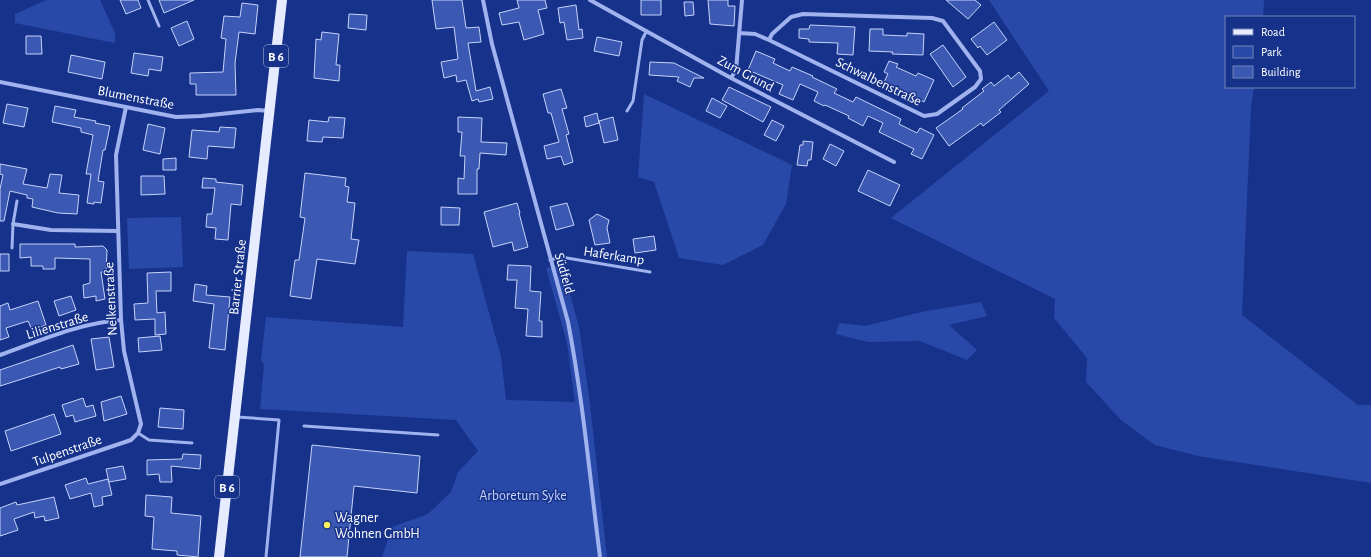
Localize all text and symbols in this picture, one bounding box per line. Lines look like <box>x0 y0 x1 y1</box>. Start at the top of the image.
legend <box>1225 16 1355 88</box>
text: Road <box>1261 26 1285 38</box>
road number: B 6 <box>264 45 288 67</box>
text: Park <box>1261 46 1282 58</box>
street label: Zum Grund <box>715 53 776 95</box>
street label: Schwalbenstraße <box>833 55 924 109</box>
text: Building <box>1261 66 1301 78</box>
street label: Blumenstraße <box>96 84 175 112</box>
street label: Barrier Straße <box>227 239 249 315</box>
street label: Haferkamp <box>582 244 645 268</box>
street label: Südfeld <box>552 251 577 295</box>
street label: Nelkenstraße <box>102 262 120 336</box>
street label: Lilienstraße <box>24 310 90 342</box>
street label: Tulpenstraße <box>31 433 104 469</box>
road number: B 6 <box>215 476 239 498</box>
park label: Arboretum Syke <box>479 489 567 503</box>
place label: Wagner Wohnen GmbH <box>335 511 420 541</box>
marker: Wagner Wohnen GmbH <box>322 520 332 530</box>

